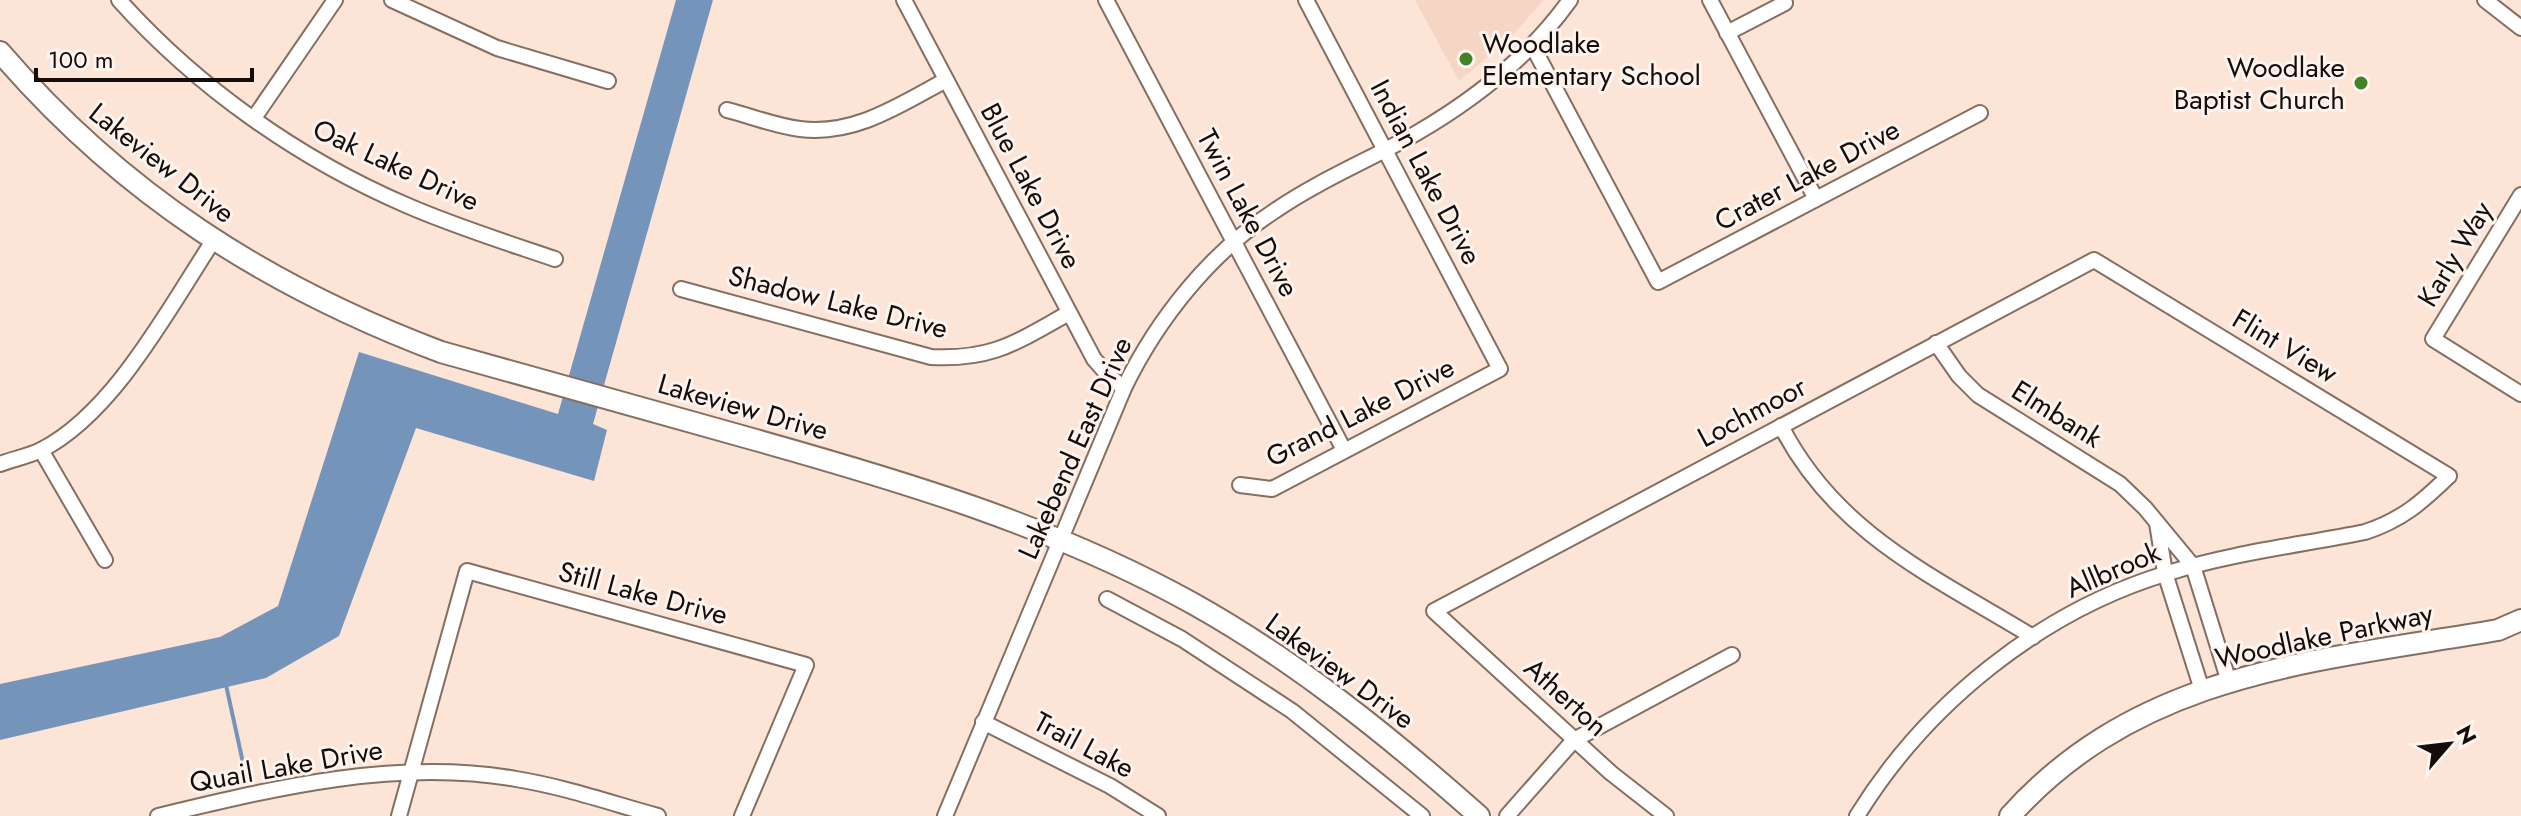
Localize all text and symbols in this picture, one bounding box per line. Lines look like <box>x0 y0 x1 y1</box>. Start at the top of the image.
place label: Woodlake Elementary School <box>1482 23 1701 96</box>
scale bar <box>36 32 252 82</box>
text: 100 m <box>48 42 114 77</box>
place label: Woodlake Baptist Church <box>2174 47 2345 120</box>
marker: Woodlake Elementary School <box>1457 50 1475 68</box>
street label: Indian Lake Drive <box>1360 72 1492 272</box>
marker: Woodlake Baptist Church <box>2352 74 2370 92</box>
street label: Lakeview Drive <box>80 93 244 233</box>
street label: Blue Lake Drive <box>970 96 1092 276</box>
street label: Oak Lake Drive <box>306 109 486 221</box>
street label: Crater Lake Drive <box>1707 109 1907 241</box>
street label: Twin Lake Drive <box>1187 122 1309 304</box>
street label: Karly Way <box>2407 193 2503 315</box>
street label: Shadow Lake Drive <box>724 255 952 349</box>
street label: Flint View <box>2225 298 2345 394</box>
street label: Lakebend East Drive <box>1008 330 1142 566</box>
street label: Grand Lake Drive <box>1259 347 1461 477</box>
street label: Lakeview Drive <box>653 363 833 451</box>
street label: Lochmoor <box>1690 366 1814 458</box>
street label: Elmbank <box>2004 370 2111 458</box>
street label: Allbrook <box>2059 531 2167 608</box>
street label: Still Lake Drive <box>554 551 732 635</box>
street label: Woodlake Parkway <box>2211 593 2437 679</box>
street label: Lakeview Drive <box>1257 603 1423 739</box>
street label: Atherton <box>1515 648 1617 746</box>
street label: Trail Lake <box>1027 701 1141 789</box>
north arrow <box>2409 704 2489 784</box>
text: N <box>2448 719 2485 750</box>
street label: Quail Lake Drive <box>186 729 386 803</box>

